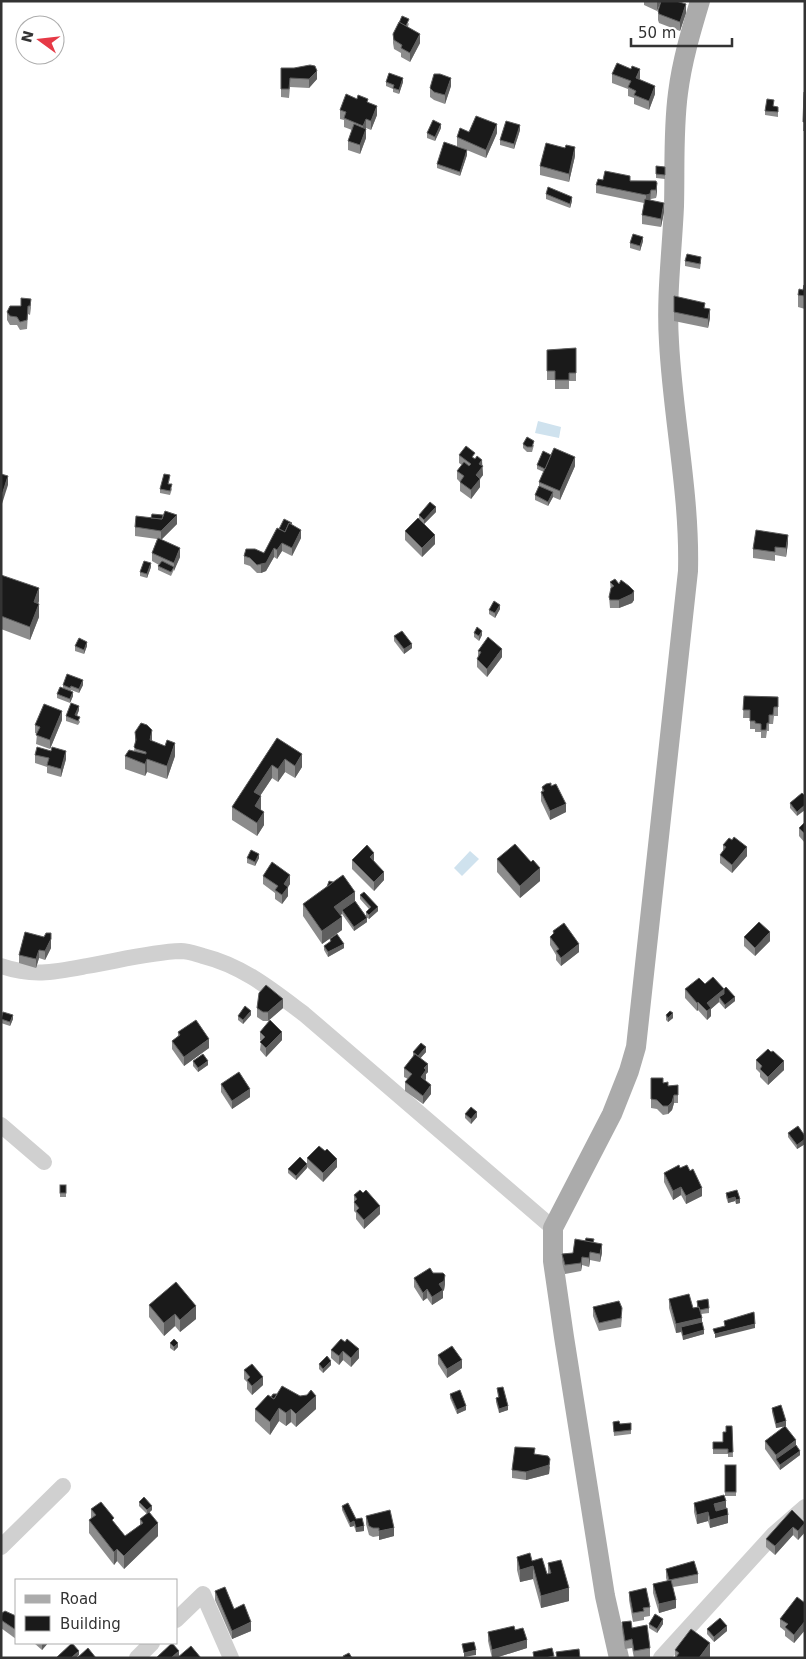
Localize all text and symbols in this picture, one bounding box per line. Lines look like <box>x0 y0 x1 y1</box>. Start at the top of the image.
north arrow <box>15 15 65 65</box>
scale bar <box>631 15 732 47</box>
text: 50 m <box>638 24 676 42</box>
text: N <box>18 29 37 44</box>
legend <box>15 1579 178 1644</box>
text: Road <box>60 1590 98 1608</box>
text: Building <box>60 1615 121 1633</box>

